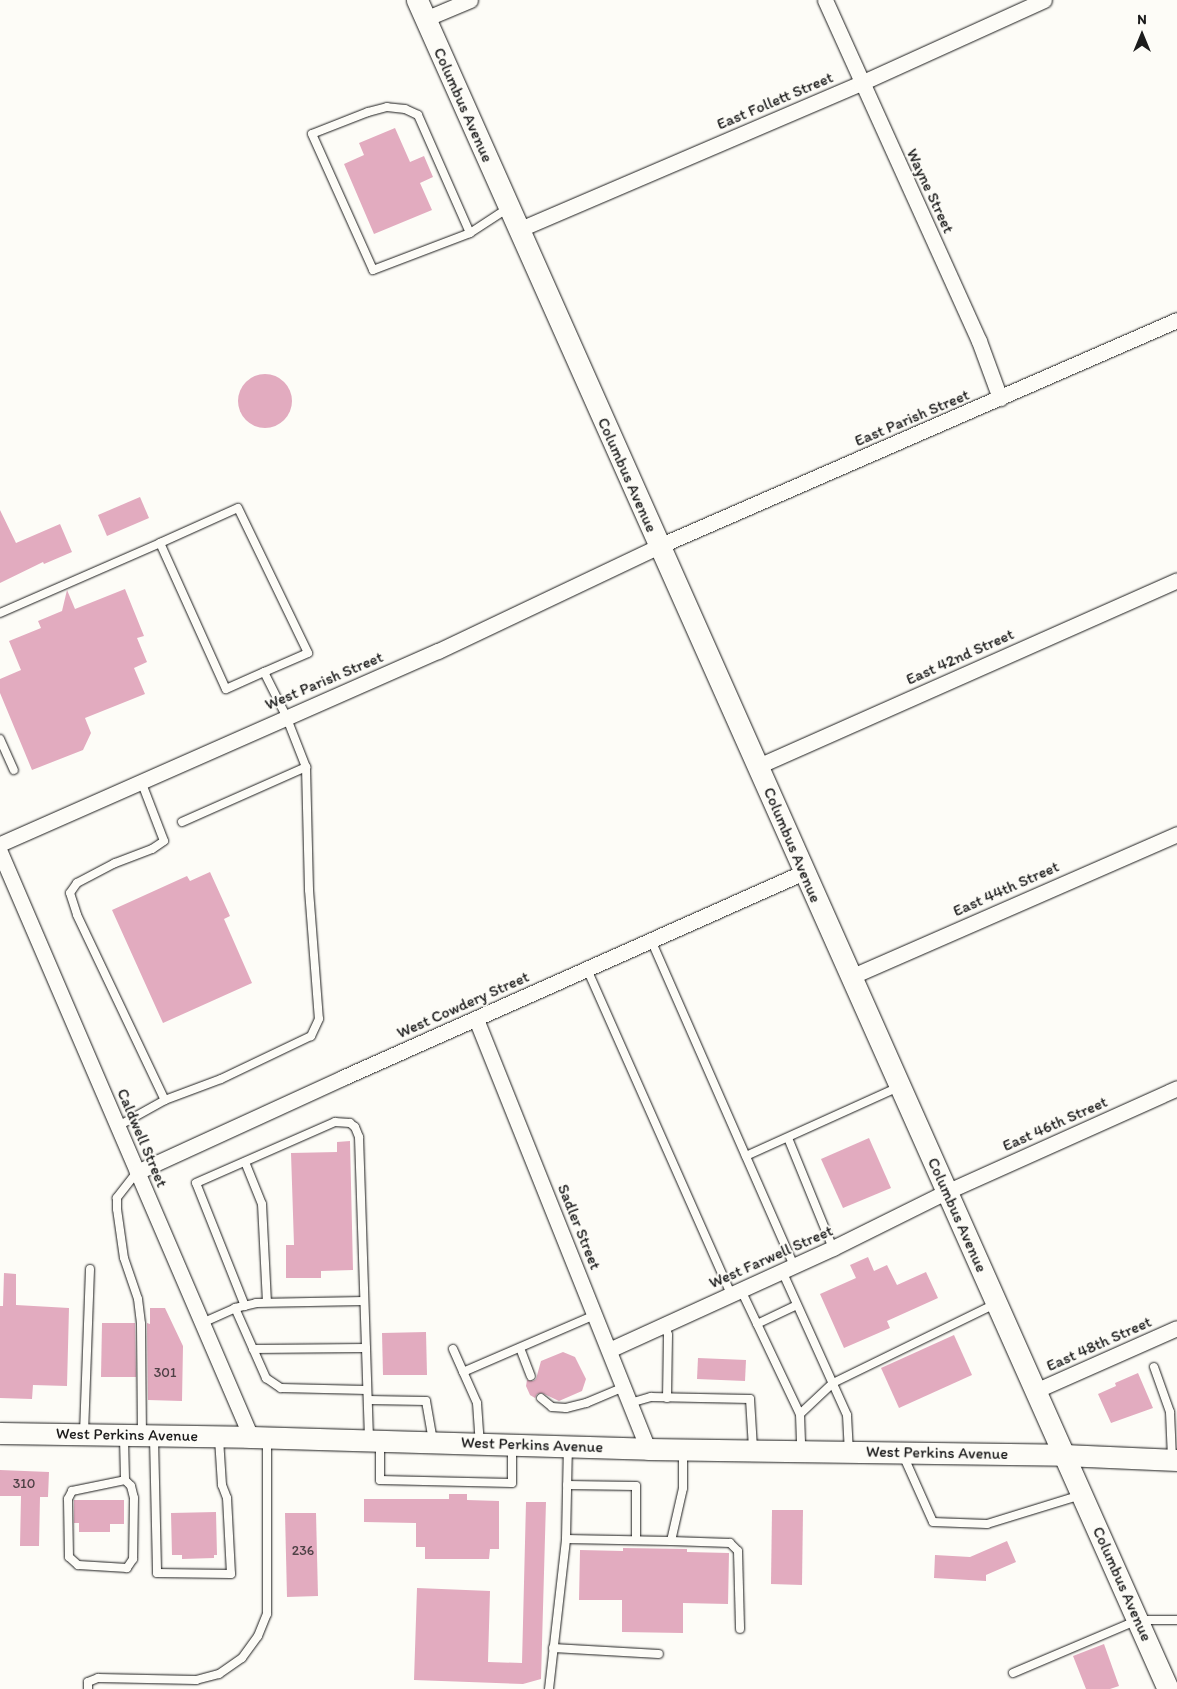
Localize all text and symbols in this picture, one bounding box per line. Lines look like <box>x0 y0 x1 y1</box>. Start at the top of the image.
north arrow <box>1117 10 1167 60</box>
text: N <box>1137 11 1147 28</box>
street label: Columbus Avenue <box>429 45 497 165</box>
street label: East Follett Street <box>714 68 836 134</box>
street label: Wayne Street <box>902 146 958 236</box>
street label: East Parish Street <box>852 385 972 451</box>
street label: Columbus Avenue <box>593 415 661 535</box>
street label: East 42nd Street <box>903 625 1017 689</box>
street label: West Parish Street <box>262 647 386 715</box>
street label: Columbus Avenue <box>759 785 825 905</box>
street label: East 44th Street <box>950 857 1062 921</box>
street label: West Cowdery Street <box>394 967 532 1043</box>
street label: Caldwell Street <box>113 1086 171 1190</box>
street label: East 46th Street <box>1000 1092 1110 1156</box>
street label: Columbus Avenue <box>923 1155 991 1275</box>
street label: Sadler Street <box>553 1181 605 1273</box>
street label: West Farwell Street <box>706 1221 836 1293</box>
street label: East 48th Street <box>1044 1312 1154 1376</box>
house number: 301 <box>154 1365 176 1381</box>
street label: West Perkins Avenue <box>56 1424 198 1446</box>
street label: West Perkins Avenue <box>461 1433 603 1457</box>
street label: West Perkins Avenue <box>866 1442 1008 1464</box>
house number: 310 <box>13 1476 35 1492</box>
street label: Columbus Avenue <box>1088 1524 1156 1644</box>
house number: 236 <box>292 1543 314 1559</box>

